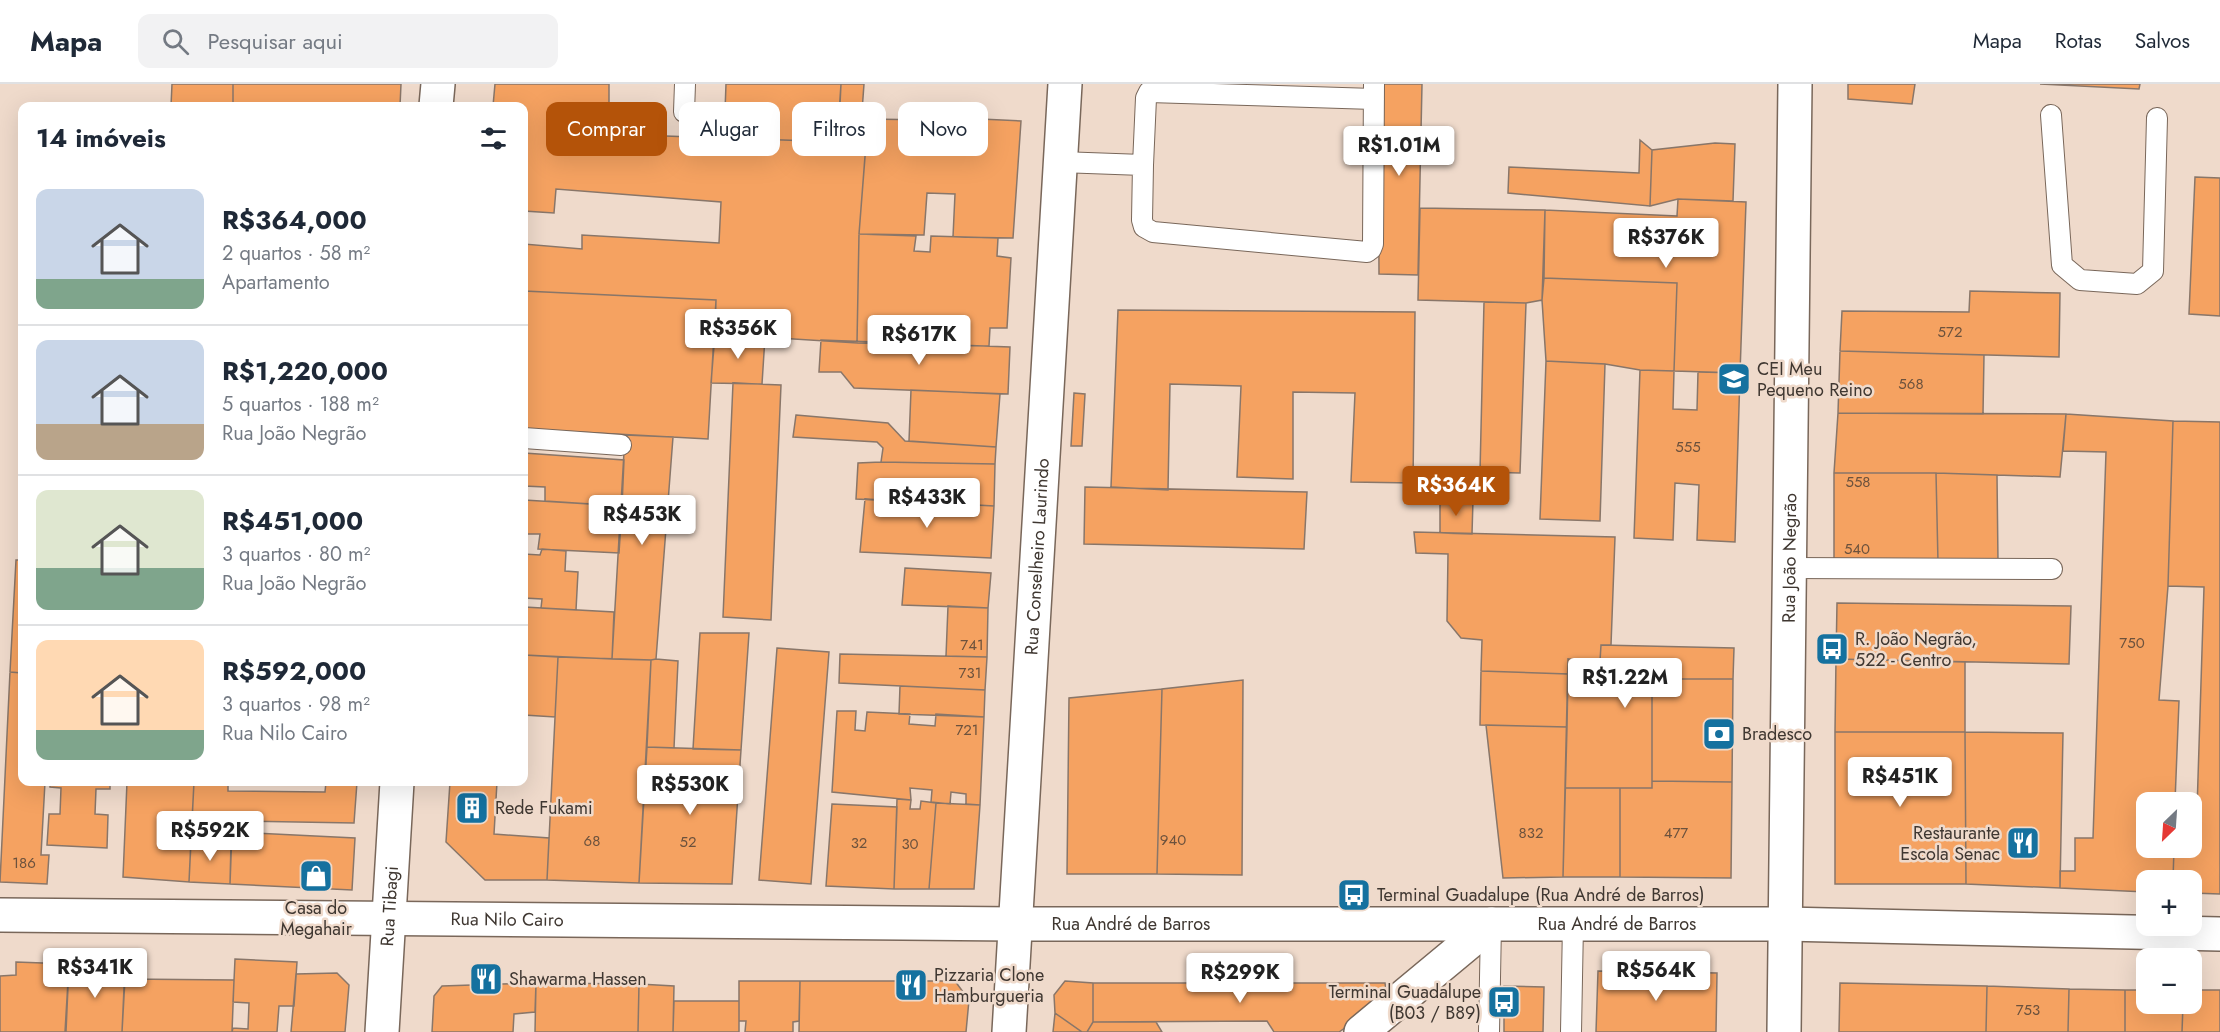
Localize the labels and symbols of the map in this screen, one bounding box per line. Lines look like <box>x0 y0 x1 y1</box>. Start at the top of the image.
pin: R$1.01M <box>1344 126 1454 177</box>
pin: R$376K <box>1617 218 1715 269</box>
pin: R$356K <box>689 309 787 360</box>
pin: R$617K <box>870 315 968 366</box>
house number: 572 <box>1938 321 1962 343</box>
place label: CEI Meu Pequeno Reino <box>1757 356 1873 403</box>
school or university icon: CEI Meu Pequeno Reino <box>1716 361 1752 397</box>
house number: 568 <box>1898 373 1924 395</box>
house number: 555 <box>1675 436 1701 458</box>
street label: Rua Conselheiro Laurindo <box>1018 457 1056 656</box>
pin: R$364K <box>1407 466 1505 517</box>
house number: 558 <box>1845 471 1871 493</box>
pin: R$433K <box>878 478 976 529</box>
street label: Rua João Negrão <box>1776 493 1803 623</box>
pin: R$453K <box>593 495 691 546</box>
house number: 540 <box>1844 538 1870 560</box>
place label: R. João Negrão, 522 - Centro <box>1855 626 1977 673</box>
bus stop icon: R. João Negrão, 522 - Centro <box>1814 631 1850 667</box>
house number: 750 <box>2119 632 2145 654</box>
house number: 741 <box>960 634 984 656</box>
pin: R$1.22M <box>1570 658 1680 709</box>
house number: 731 <box>959 662 981 684</box>
bank icon: Bradesco <box>1701 716 1737 752</box>
house number: 721 <box>955 719 979 741</box>
place label: Bradesco <box>1742 721 1812 747</box>
pin: R$451K <box>1851 757 1949 808</box>
pin: R$530K <box>641 765 739 816</box>
building icon: Rede Fukami <box>454 790 490 826</box>
north arrow <box>2136 792 2202 858</box>
place label: Rede Fukami <box>495 795 593 821</box>
pin: R$592K <box>161 811 259 862</box>
place label: Restaurante Escola Senac <box>1900 820 2000 867</box>
house number: 832 <box>1519 822 1543 844</box>
house number: 477 <box>1664 822 1688 844</box>
restaurant icon: Restaurante Escola Senac <box>2005 825 2041 861</box>
house number: 940 <box>1160 829 1186 851</box>
house number: 68 <box>584 830 600 852</box>
house number: 52 <box>680 831 697 853</box>
house number: 32 <box>851 832 867 854</box>
house number: 30 <box>901 833 919 855</box>
house number: 186 <box>12 852 36 874</box>
shop icon: Casa do Megahair <box>298 858 334 894</box>
street label: Rua Tibagi <box>374 865 405 947</box>
bus stop icon: Terminal Guadalupe (Rua André de Barros) <box>1336 877 1372 913</box>
place label: Terminal Guadalupe (Rua André de Barros) <box>1377 882 1705 908</box>
place label: Casa do Megahair <box>280 895 353 942</box>
street label: Rua Nilo Cairo <box>450 906 564 933</box>
street label: Rua André de Barros <box>1052 911 1210 937</box>
street label: Rua André de Barros <box>1538 911 1696 937</box>
pin: R$341K <box>46 948 144 999</box>
pin: R$564K <box>1607 951 1705 1002</box>
pin: R$299K <box>1191 953 1289 1004</box>
restaurant icon: Shawarma Hassen <box>468 961 504 997</box>
place label: Pizzaria Clone Hamburgueria <box>934 962 1044 1009</box>
place label: Shawarma Hassen <box>509 966 647 992</box>
restaurant icon: Pizzaria Clone Hamburgueria <box>893 967 929 1003</box>
place label: Terminal Guadalupe (B03 / B89) <box>1329 979 1481 1026</box>
bus stop icon: Terminal Guadalupe (B03 / B89) <box>1486 984 1522 1020</box>
house number: 753 <box>2016 999 2040 1021</box>

